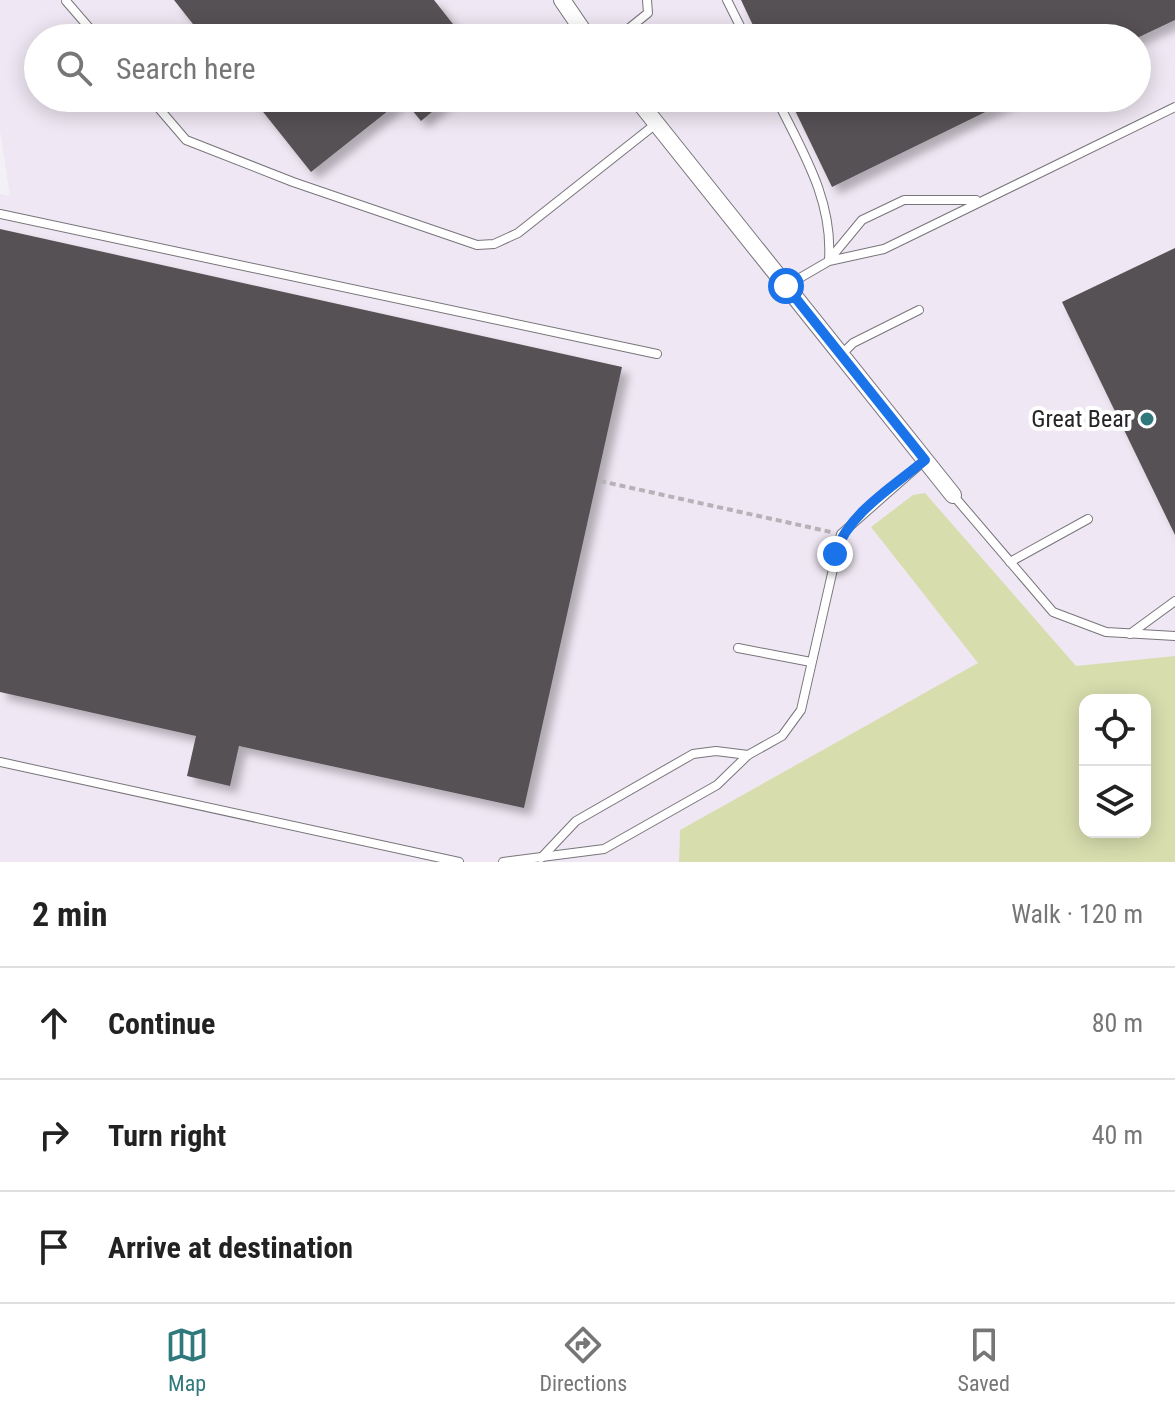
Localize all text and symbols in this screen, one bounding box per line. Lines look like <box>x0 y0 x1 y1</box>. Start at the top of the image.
search box <box>24 24 1151 112</box>
icon: search <box>52 46 96 90</box>
text: Search here <box>116 51 256 86</box>
route start <box>768 268 804 304</box>
place label: Great Bear <box>1031 405 1131 433</box>
marker: Great Bear <box>1138 410 1156 428</box>
route end <box>817 536 853 572</box>
map controls <box>1079 694 1151 838</box>
button: locate <box>1079 694 1151 766</box>
button: layers <box>1079 766 1151 838</box>
text: 2 min <box>32 894 108 934</box>
text: Walk · 120 m <box>1011 899 1143 929</box>
icon: ahead <box>32 1001 76 1045</box>
text: Continue <box>108 1006 215 1041</box>
text: 80 m <box>1092 1008 1143 1038</box>
icon: right <box>32 1113 76 1157</box>
text: Turn right <box>108 1118 226 1153</box>
text: 40 m <box>1092 1120 1143 1150</box>
icon: arrive <box>32 1225 76 1269</box>
text: Arrive at destination <box>108 1230 353 1265</box>
tab: Map <box>165 1323 209 1396</box>
tab: Directions <box>539 1323 627 1396</box>
tab: Saved <box>958 1323 1010 1396</box>

